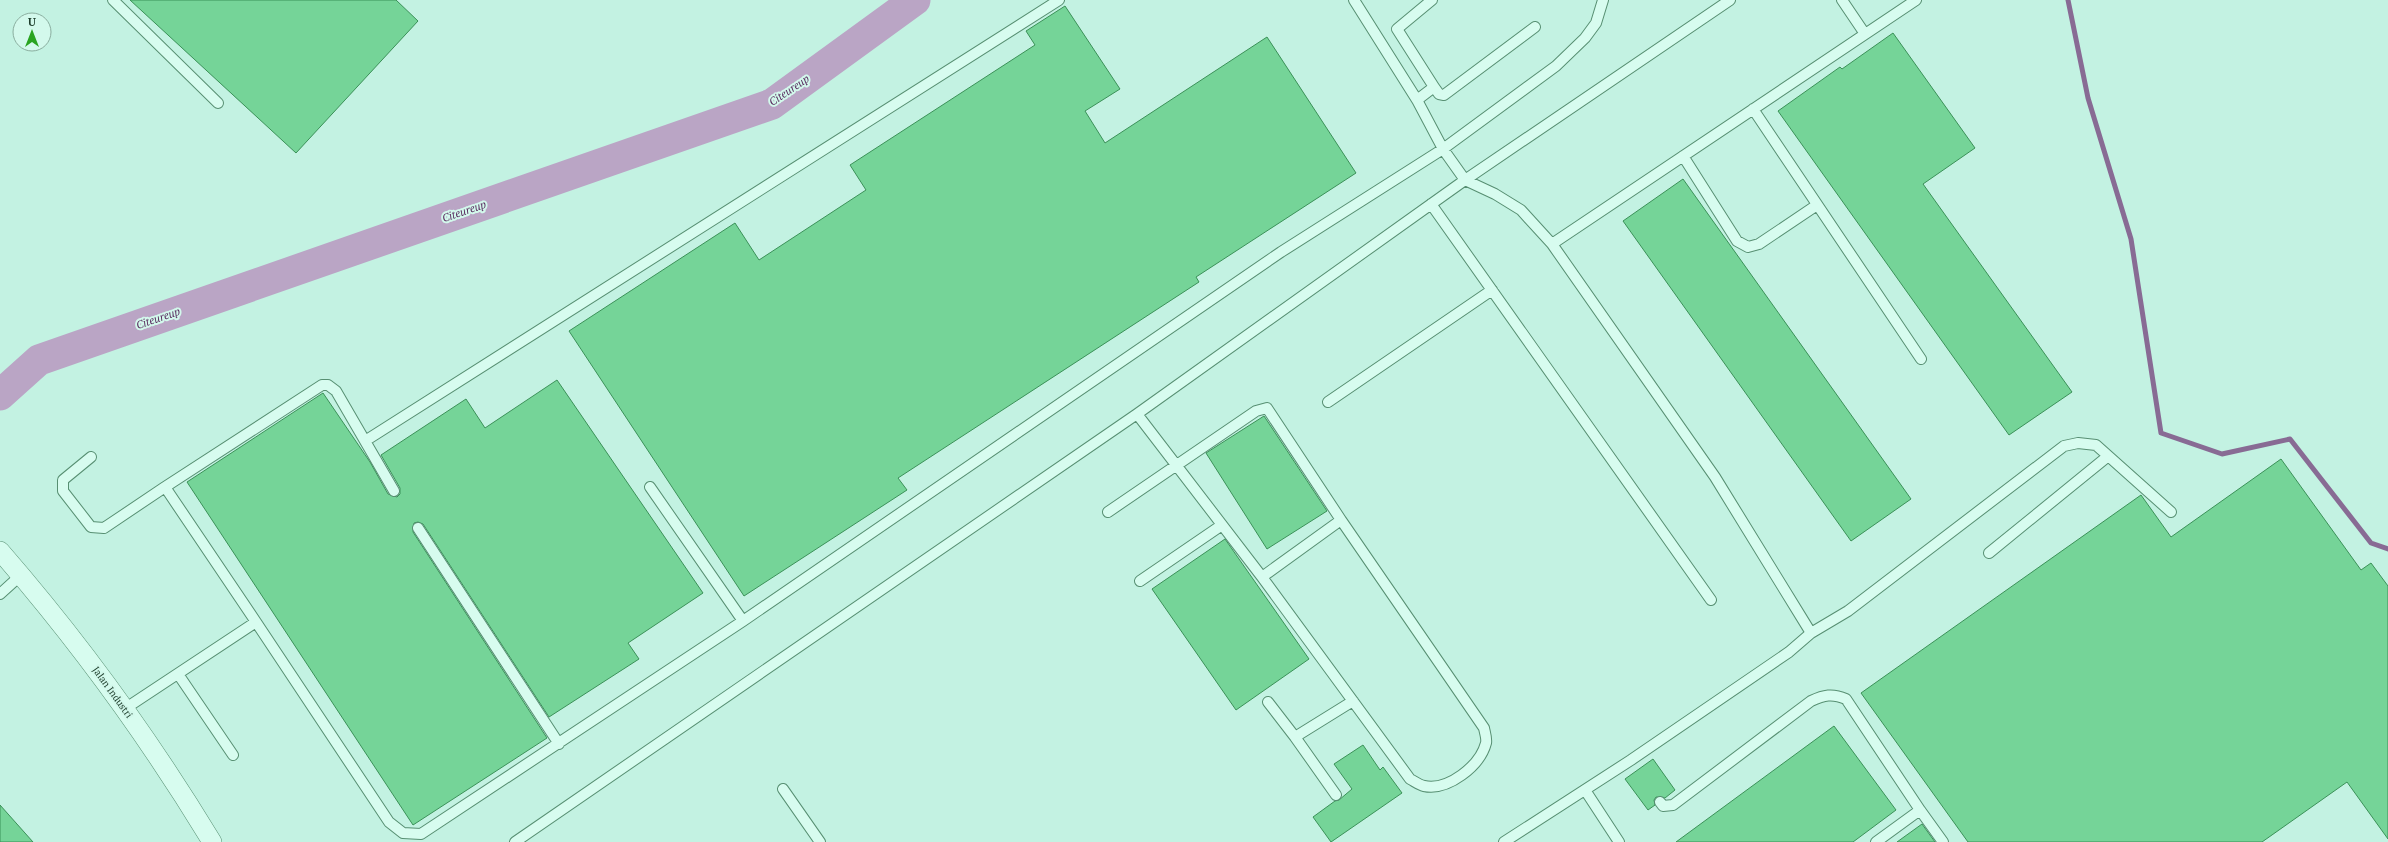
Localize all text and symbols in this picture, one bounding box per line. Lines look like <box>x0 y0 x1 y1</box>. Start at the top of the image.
north arrow <box>12 12 52 52</box>
text: U <box>28 15 36 29</box>
water label: Citeureup <box>766 71 812 109</box>
water label: Citeureup <box>440 197 488 225</box>
water label: Citeureup <box>134 304 182 332</box>
street label: Jalan Industri <box>90 664 136 721</box>

